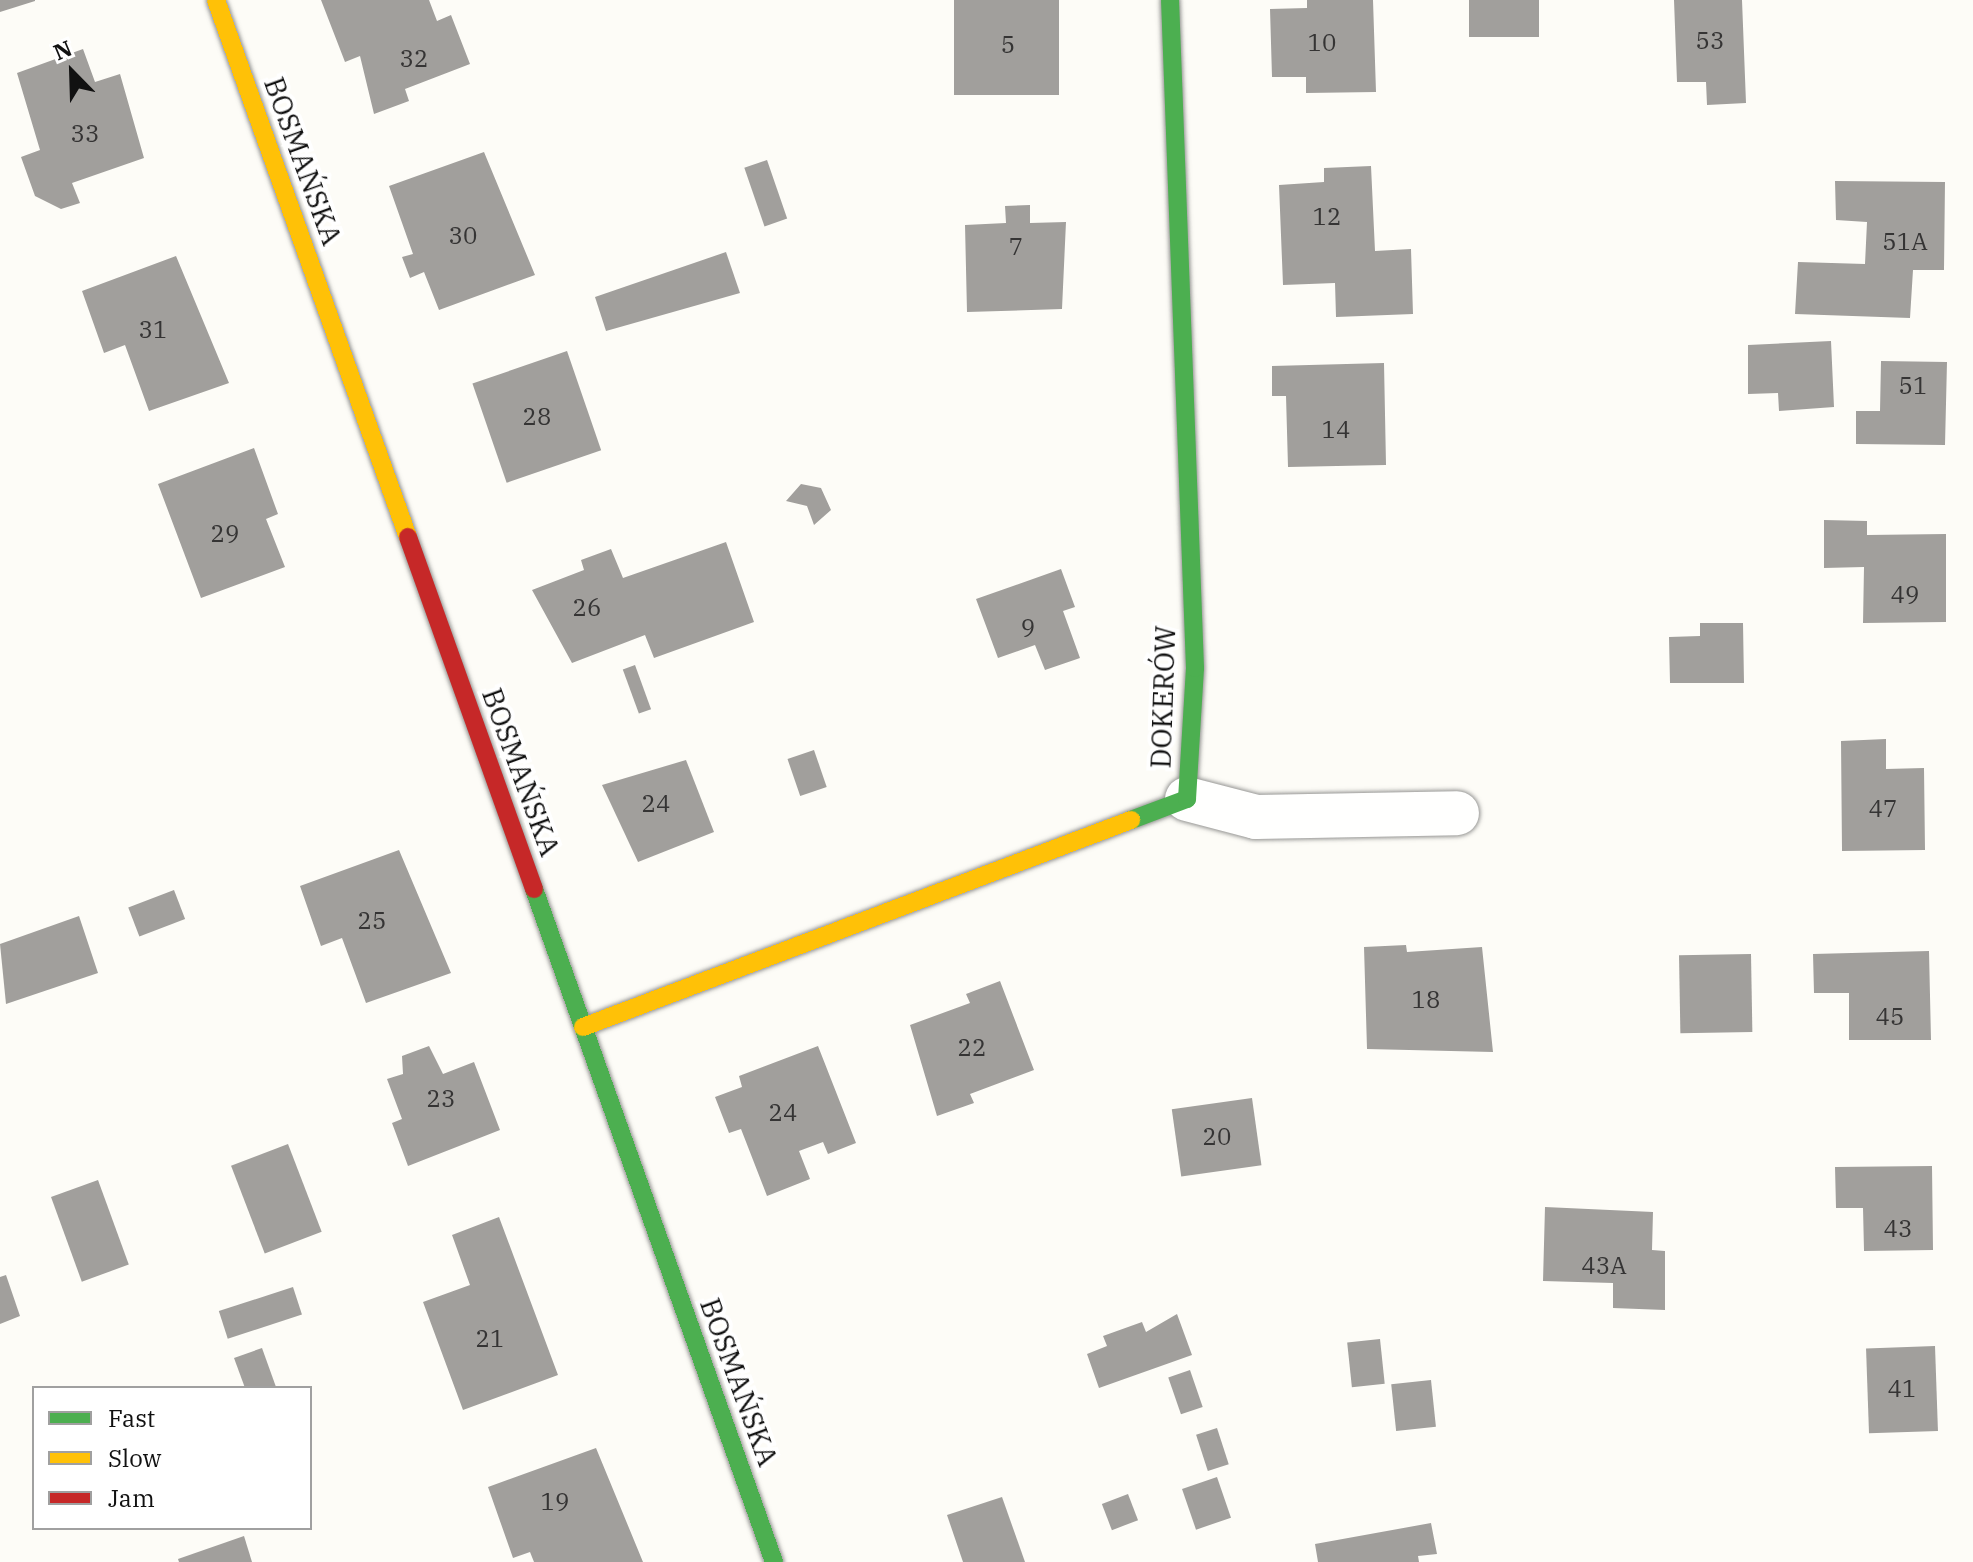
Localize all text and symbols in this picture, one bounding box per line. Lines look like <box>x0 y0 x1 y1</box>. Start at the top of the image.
house number: 53 <box>1696 27 1724 55</box>
house number: 10 <box>1308 29 1336 57</box>
house number: 5 <box>1001 31 1015 59</box>
north arrow <box>32 32 112 112</box>
text: N <box>49 33 76 66</box>
house number: 32 <box>400 45 428 73</box>
street label: BOSMAŃSKA <box>257 72 349 250</box>
house number: 33 <box>71 120 99 148</box>
house number: 12 <box>1313 203 1341 231</box>
house number: 30 <box>449 222 477 250</box>
house number: 51A <box>1882 228 1928 256</box>
house number: 7 <box>1009 233 1023 261</box>
house number: 31 <box>139 316 167 344</box>
house number: 51 <box>1899 372 1927 400</box>
house number: 28 <box>523 403 551 431</box>
house number: 14 <box>1322 416 1350 444</box>
house number: 29 <box>211 520 239 548</box>
house number: 49 <box>1891 581 1919 609</box>
house number: 26 <box>573 594 601 622</box>
house number: 9 <box>1021 614 1035 642</box>
street label: DOKERÓW <box>1144 625 1182 769</box>
street label: BOSMAŃSKA <box>475 683 567 861</box>
house number: 24 <box>642 790 670 818</box>
house number: 47 <box>1869 795 1897 823</box>
house number: 25 <box>358 907 386 935</box>
house number: 18 <box>1412 986 1440 1014</box>
house number: 45 <box>1876 1003 1904 1031</box>
house number: 22 <box>958 1034 986 1062</box>
house number: 23 <box>427 1085 455 1113</box>
house number: 24 <box>769 1099 797 1127</box>
house number: 20 <box>1203 1123 1231 1151</box>
house number: 43 <box>1884 1215 1912 1243</box>
house number: 43A <box>1581 1252 1627 1280</box>
street label: BOSMAŃSKA <box>693 1293 785 1471</box>
house number: 21 <box>476 1325 504 1353</box>
house number: 41 <box>1888 1375 1916 1403</box>
legend <box>32 1386 312 1530</box>
text: Fast <box>108 1402 155 1434</box>
text: Slow <box>108 1442 161 1474</box>
text: Jam <box>108 1482 155 1514</box>
house number: 19 <box>541 1488 569 1516</box>

